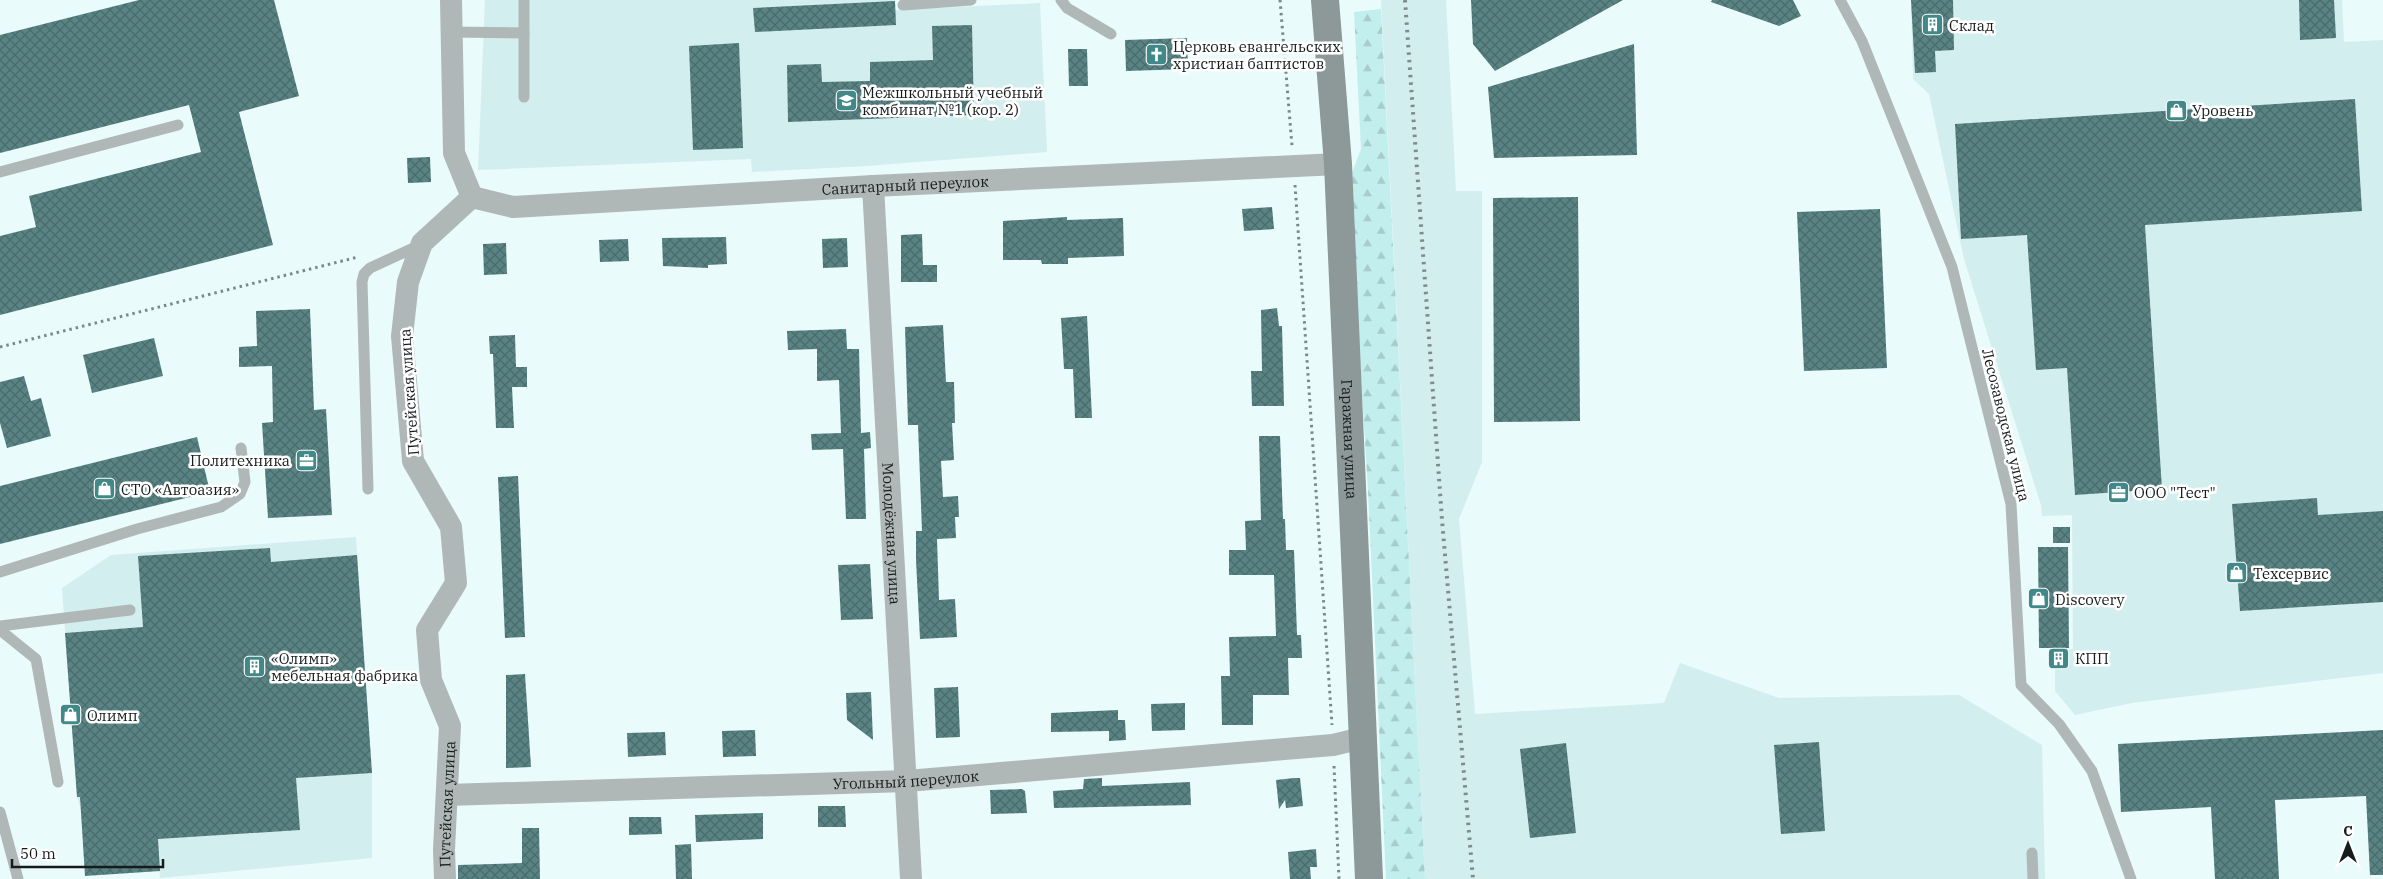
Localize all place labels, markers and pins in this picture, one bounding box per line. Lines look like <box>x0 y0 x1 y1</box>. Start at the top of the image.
building icon: Склад <box>1921 13 1945 37</box>
place label: Склад <box>1949 16 1994 35</box>
place label: Церковь евангельских христиан баптистов <box>1173 37 1341 73</box>
church icon: Церковь евангельских христиан баптистов <box>1145 43 1169 67</box>
place label: Межшкольный учебный комбинат №1 (кор. 2) <box>862 83 1043 119</box>
school or university icon: Межшкольный учебный комбинат №1 (кор. 2) <box>834 89 858 113</box>
shop icon: Уровень <box>2164 98 2188 122</box>
place label: Уровень <box>2192 101 2253 120</box>
office icon: Политехника <box>294 448 318 472</box>
place label: Политехника <box>190 451 290 470</box>
shop icon: СТО «Автоазия» <box>93 477 117 501</box>
place label: СТО «Автоазия» <box>121 480 239 499</box>
office icon: ООО "Тест" <box>2106 480 2130 504</box>
place label: ООО "Тест" <box>2134 483 2216 502</box>
shop icon: Техсервис <box>2225 561 2249 585</box>
place label: Техсервис <box>2253 564 2329 583</box>
shop icon: Discovery <box>2027 587 2051 611</box>
place label: Discovery <box>2055 590 2125 609</box>
building icon: КПП <box>2047 646 2071 670</box>
place label: «Олимп» мебельная фабрика <box>271 649 418 685</box>
place label: КПП <box>2075 649 2109 668</box>
building icon: «Олимп» мебельная фабрика <box>243 655 267 679</box>
shop icon: Олимп <box>59 703 83 727</box>
place label: Олимп <box>87 706 138 725</box>

